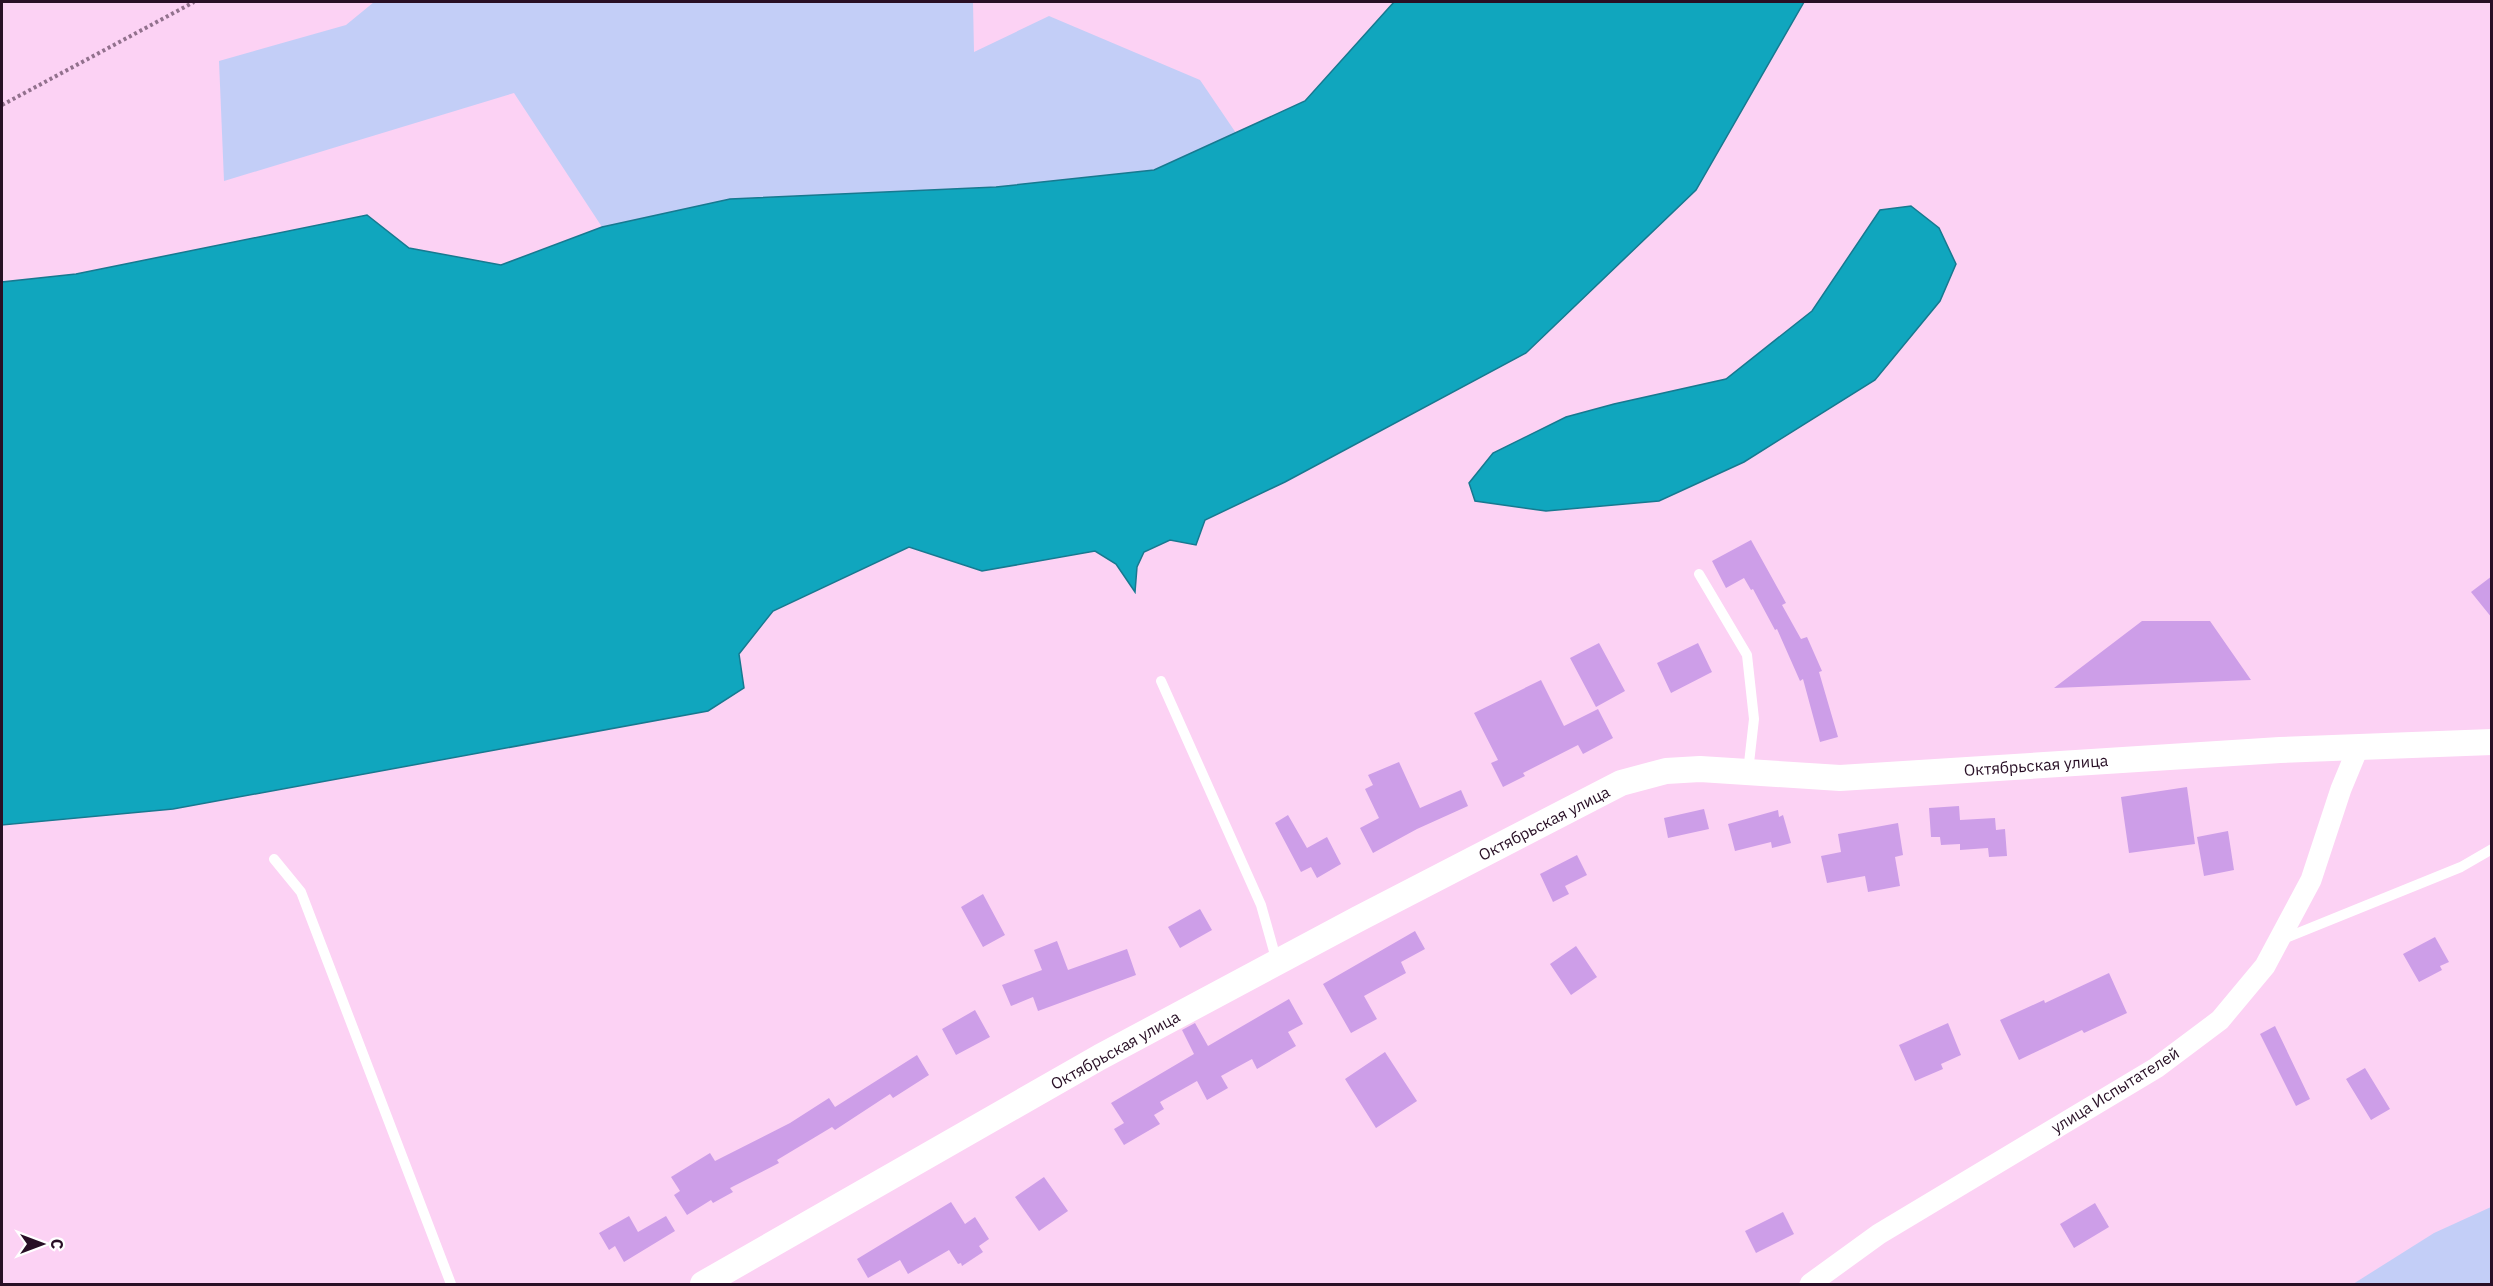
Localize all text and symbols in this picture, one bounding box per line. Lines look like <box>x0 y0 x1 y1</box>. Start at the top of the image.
street label: Октябрьская улица <box>1963 750 2109 780</box>
street label: Октябрьская улица <box>1475 781 1613 865</box>
street label: Октябрьская улица <box>1047 1006 1183 1094</box>
street label: улица Испытателей <box>2047 1043 2183 1137</box>
north arrow <box>12 1214 72 1274</box>
text: С <box>47 1239 67 1249</box>

